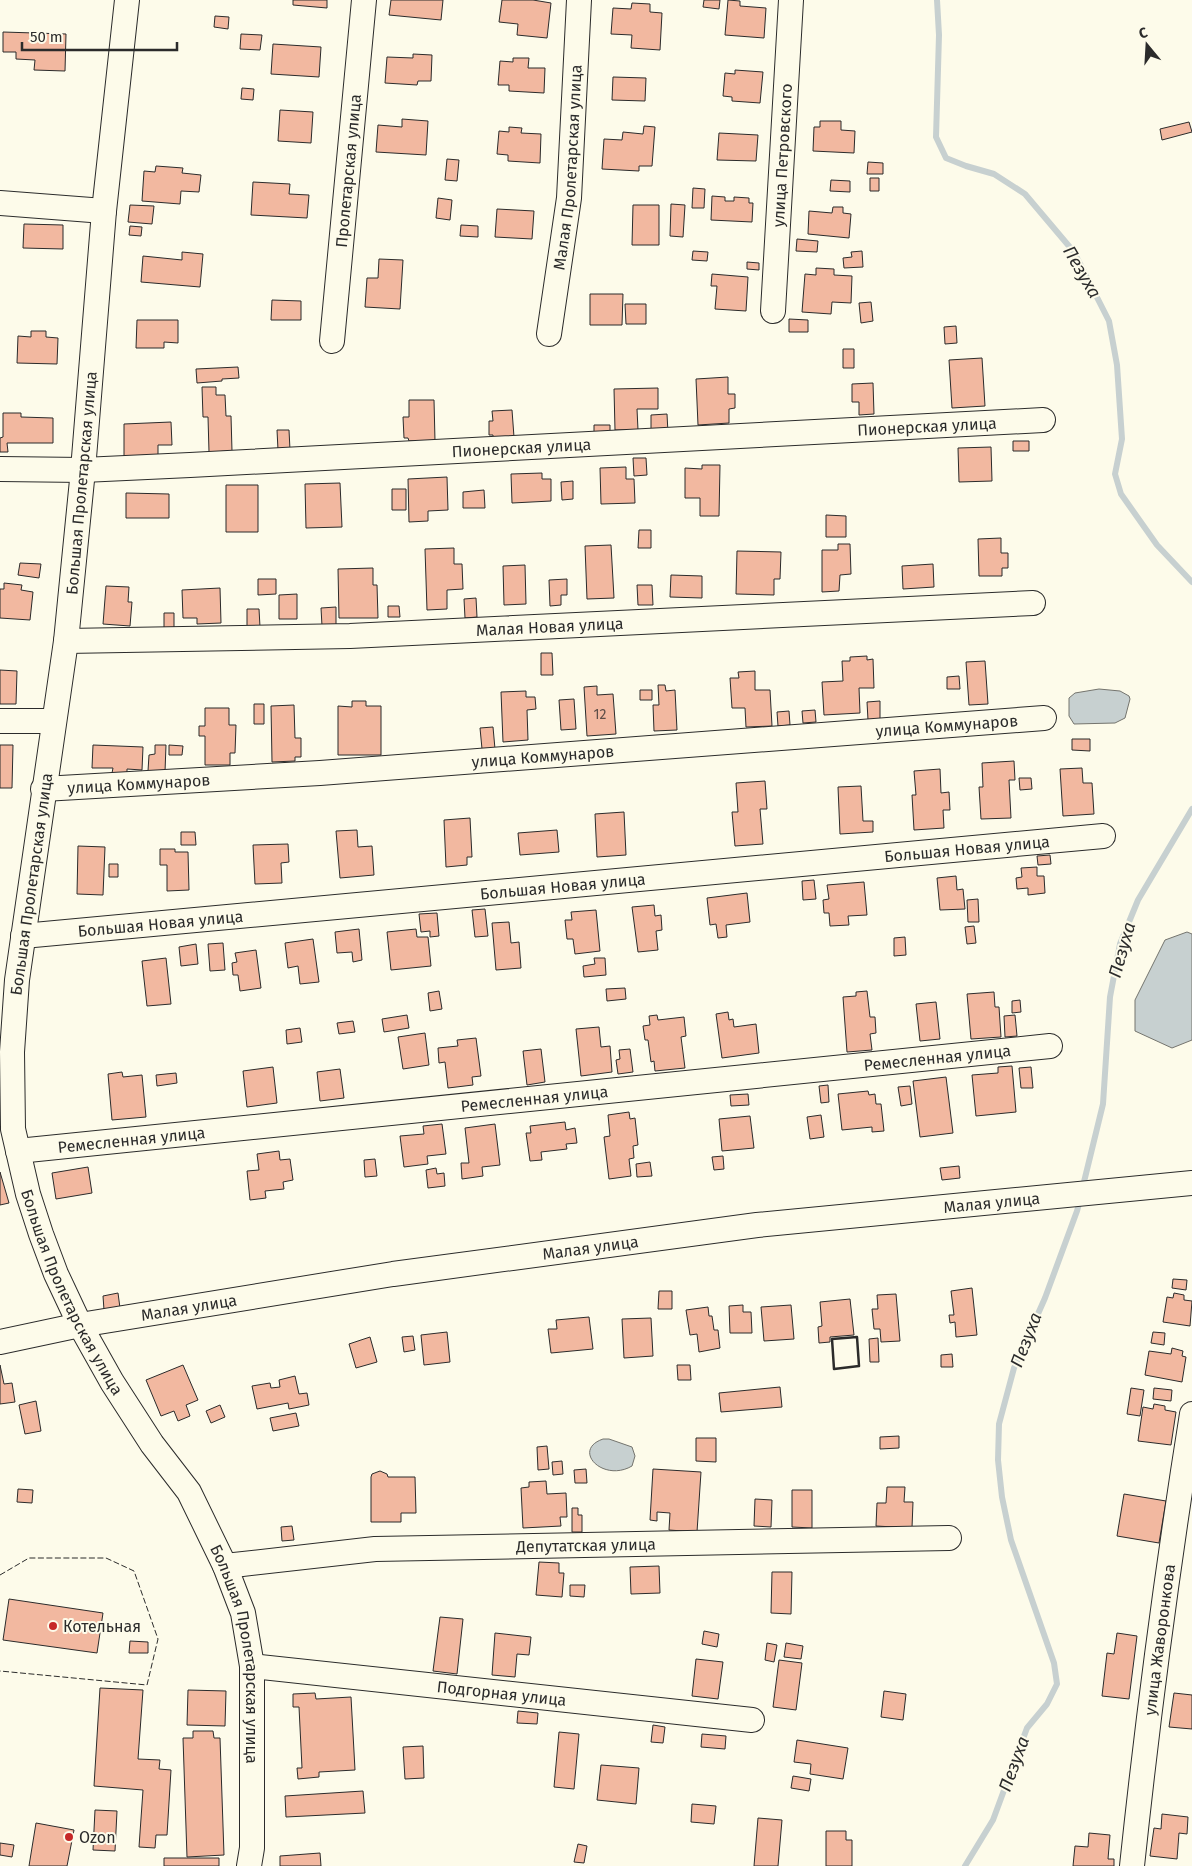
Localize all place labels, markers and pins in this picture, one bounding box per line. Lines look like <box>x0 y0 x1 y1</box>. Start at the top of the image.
place label: Котельная <box>63 1617 141 1636</box>
marker: Котельная <box>47 1620 59 1632</box>
place label: Ozon <box>79 1828 116 1847</box>
marker: Ozon <box>63 1831 75 1843</box>

